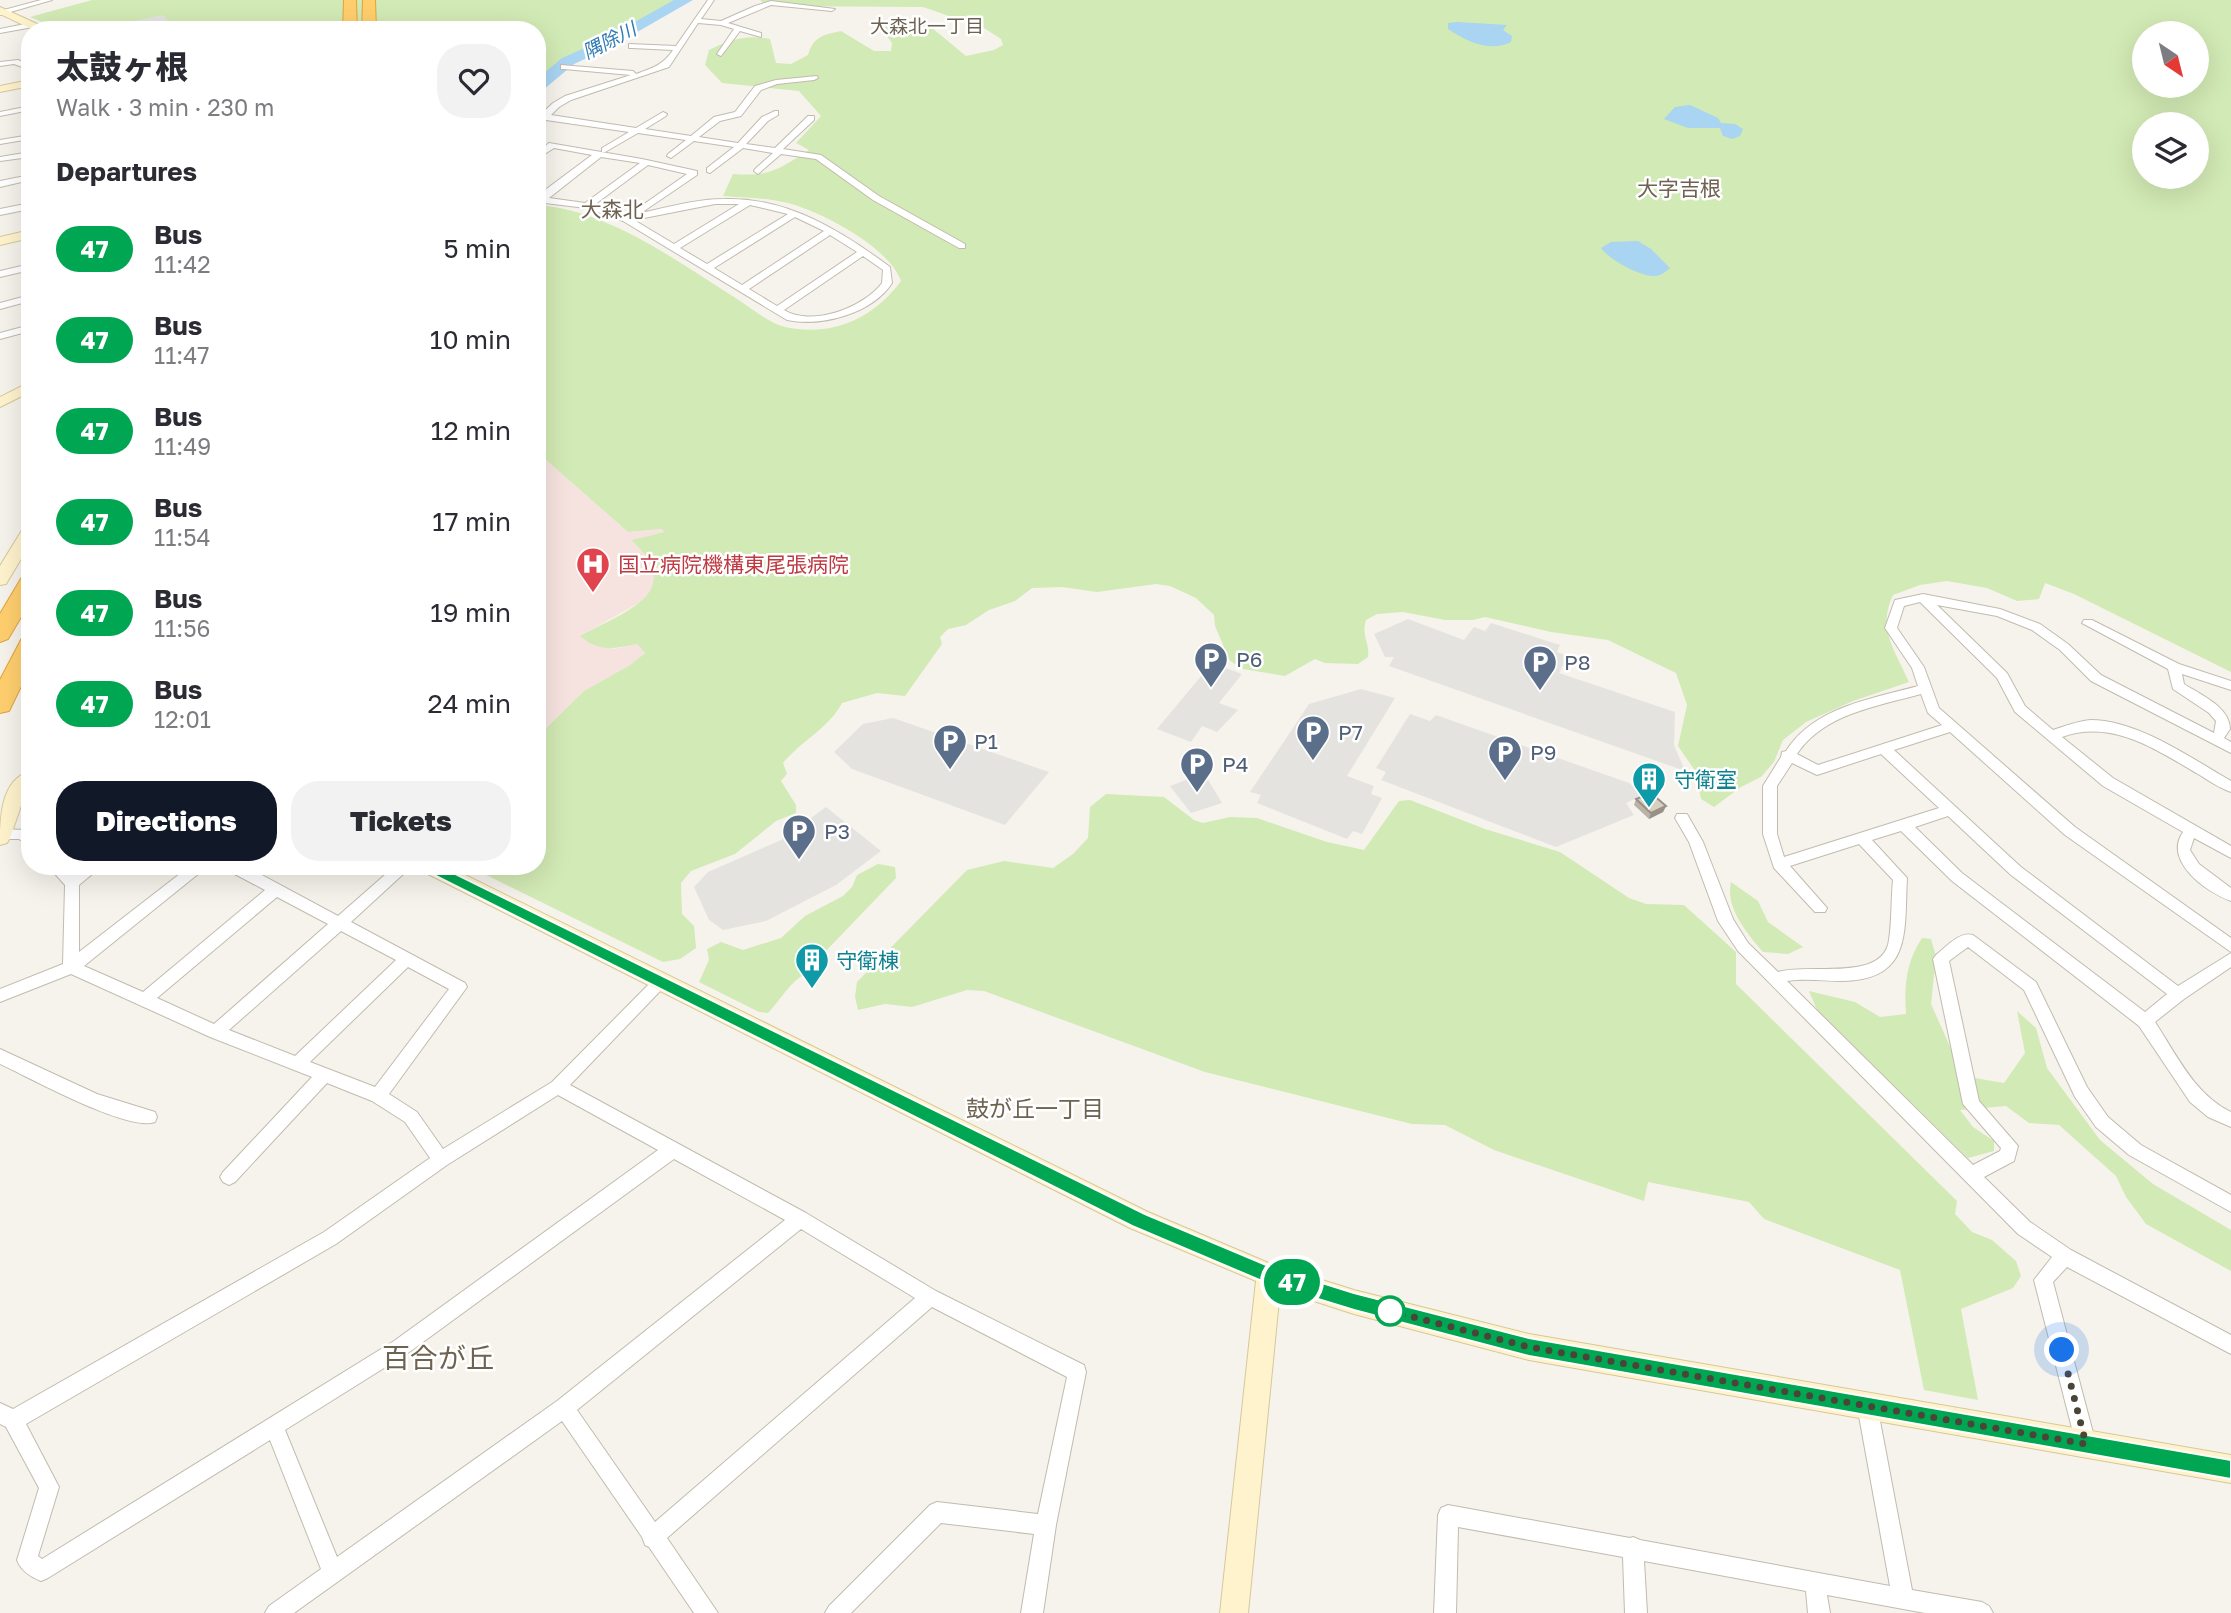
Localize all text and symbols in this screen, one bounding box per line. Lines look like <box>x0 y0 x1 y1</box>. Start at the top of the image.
district label: 大森北一丁目 <box>870 14 984 37</box>
water label: 隅除川 <box>578 16 641 63</box>
north arrow <box>2132 21 2208 98</box>
map controls <box>2132 21 2209 189</box>
button: heart <box>437 44 511 118</box>
text: 太鼓ヶ根 <box>56 47 188 86</box>
text: Walk · 3 min · 230 m <box>56 93 274 121</box>
button: layers <box>2132 112 2209 189</box>
text: Departures <box>56 156 197 187</box>
district label: 大字吉根 <box>1637 175 1721 201</box>
district label: 大森北 <box>581 196 644 222</box>
text: Bus <box>154 219 202 250</box>
text: 5 min <box>443 233 511 264</box>
text: 47 <box>80 234 109 263</box>
text: 11:42 <box>154 250 211 278</box>
text: Bus <box>154 310 202 341</box>
text: 10 min <box>430 324 511 355</box>
text: 47 <box>80 325 109 354</box>
text: 11:47 <box>154 341 209 369</box>
text: Bus <box>154 401 202 432</box>
text: 12 min <box>431 415 511 446</box>
text: 47 <box>80 416 109 445</box>
text: 11:49 <box>154 432 211 460</box>
text: Bus <box>154 492 202 523</box>
text: 17 min <box>432 506 511 537</box>
text: 47 <box>80 507 109 536</box>
text: 11:54 <box>154 523 211 551</box>
hospital icon: 国立病院機構東尾張病院 <box>574 545 612 594</box>
place label: 国立病院機構東尾張病院 <box>618 551 849 577</box>
text: Bus <box>154 583 202 614</box>
text: 19 min <box>430 597 511 628</box>
text: 47 <box>80 598 109 627</box>
text: 11:56 <box>154 614 210 642</box>
parking icon: P6 <box>1192 640 1230 689</box>
parking icon: P8 <box>1521 643 1559 692</box>
place label: P6 <box>1236 646 1262 672</box>
place label: P8 <box>1564 649 1591 675</box>
text: Bus <box>154 674 202 705</box>
text: 24 min <box>428 688 511 719</box>
text: 47 <box>80 689 109 718</box>
text: 12:01 <box>154 705 211 733</box>
parking icon: P7 <box>1294 713 1332 762</box>
place label: P7 <box>1338 719 1363 745</box>
parking icon: P1 <box>931 722 969 771</box>
place label: P1 <box>974 728 998 754</box>
parking icon: P9 <box>1486 733 1524 782</box>
place label: P9 <box>1530 739 1556 765</box>
parking icon: P4 <box>1178 745 1216 794</box>
place label: P4 <box>1222 751 1249 777</box>
building icon: 守衛室 <box>1630 760 1668 809</box>
place label: 守衛室 <box>1674 766 1737 792</box>
button: Directions <box>56 781 277 861</box>
button: Tickets <box>291 781 511 861</box>
parking icon: P3 <box>780 812 818 861</box>
place label: P3 <box>824 818 850 844</box>
building icon: 守衛棟 <box>793 941 831 990</box>
place label: 守衛棟 <box>836 947 899 973</box>
district label: 鼓が丘一丁目 <box>966 1094 1104 1122</box>
line badge: 47 <box>1260 1259 1324 1305</box>
text: 47 <box>1278 1267 1306 1296</box>
unlabelled marker <box>1375 1296 1405 1326</box>
your location <box>2044 1332 2079 1367</box>
district label: 百合が丘 <box>382 1341 494 1374</box>

